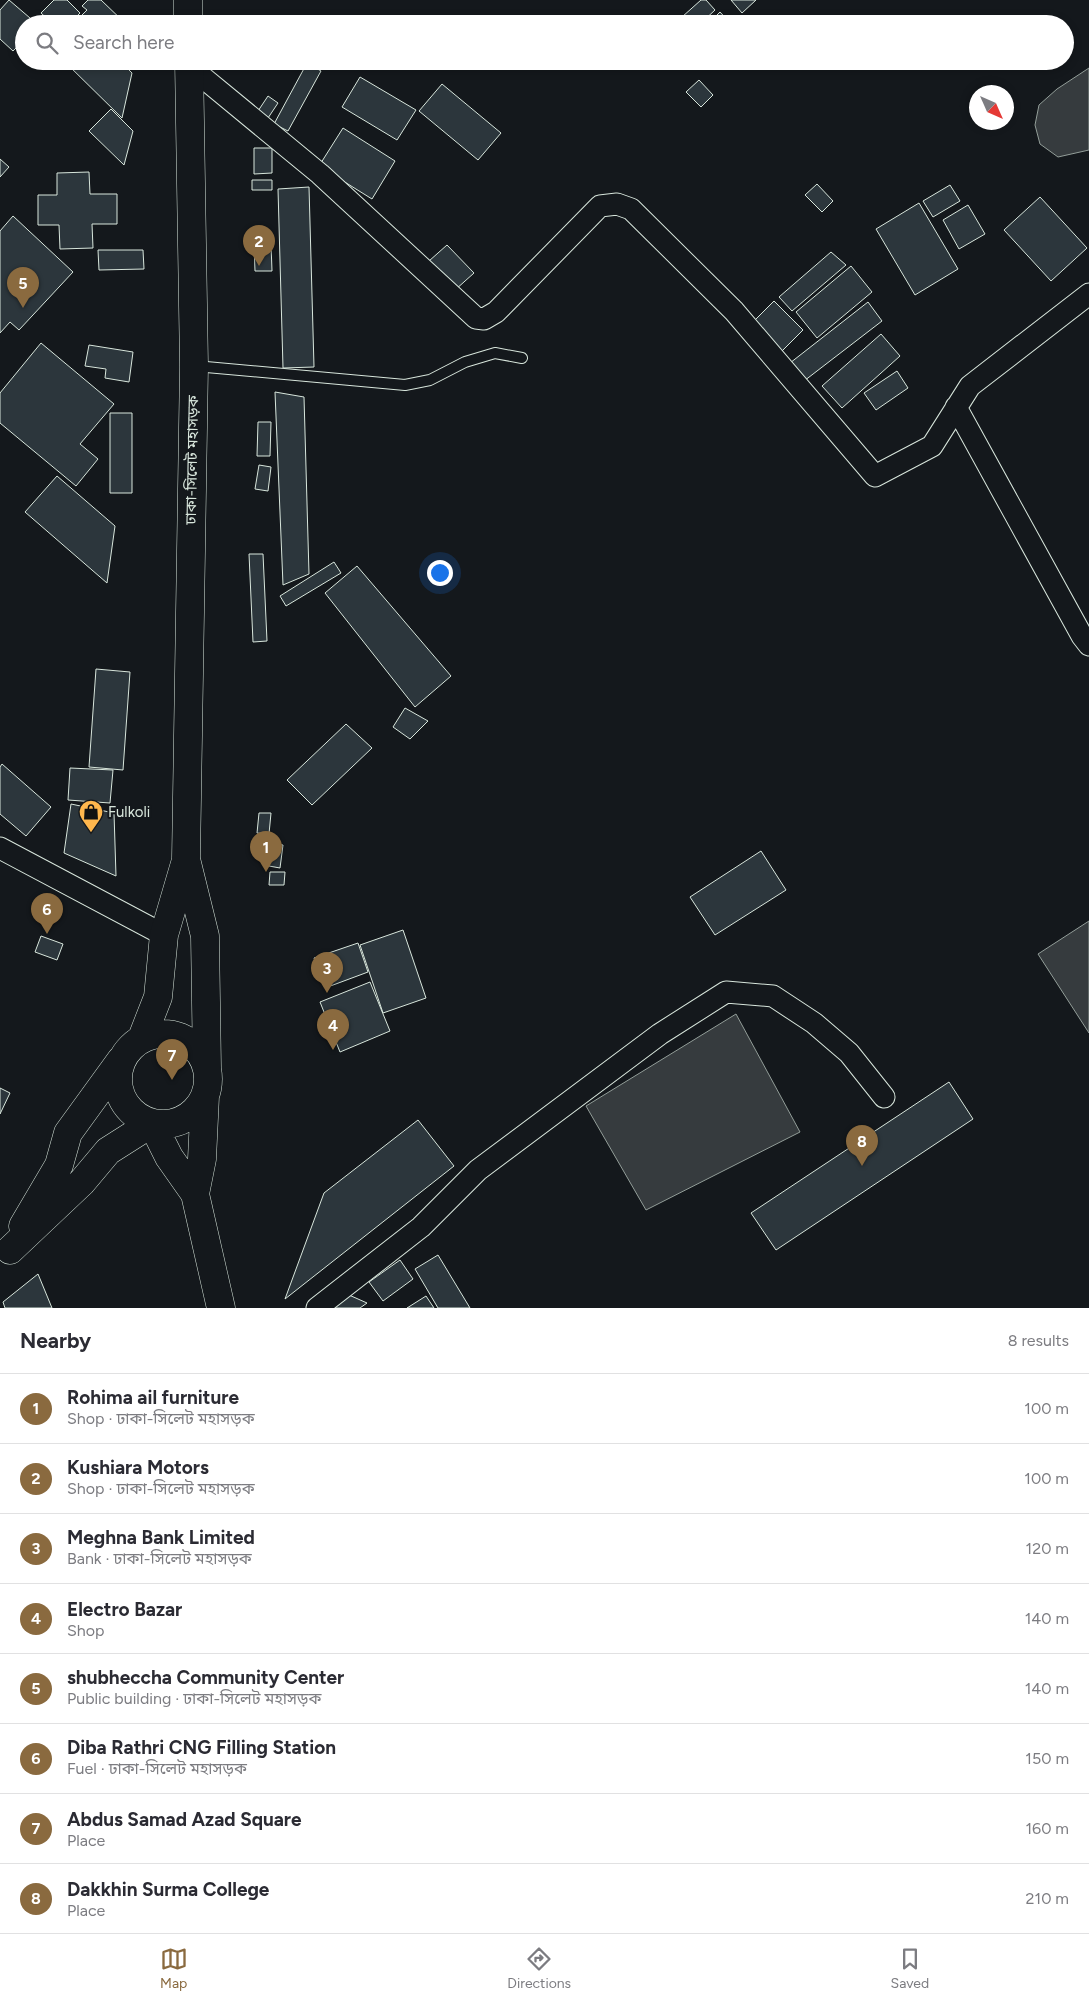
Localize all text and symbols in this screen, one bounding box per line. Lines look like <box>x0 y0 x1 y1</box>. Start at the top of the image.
search box <box>15 15 1074 70</box>
icon: search <box>33 29 61 57</box>
text: Search here <box>73 31 175 54</box>
north arrow <box>969 85 1014 130</box>
pin: 2 <box>243 225 275 266</box>
pin: 5 <box>7 267 39 308</box>
street label: ঢাকা-সিলেট মহাসড়ক <box>182 394 202 526</box>
your location <box>427 560 453 586</box>
shop icon: Fulkoli <box>78 799 104 833</box>
place label: Fulkoli <box>108 803 150 821</box>
pin: 1 <box>250 831 282 872</box>
pin: 6 <box>31 893 63 934</box>
pin: 3 <box>311 952 343 993</box>
pin: 4 <box>317 1009 349 1050</box>
pin: 7 <box>156 1039 188 1080</box>
pin: 8 <box>846 1125 878 1166</box>
text: Nearby <box>20 1328 91 1353</box>
text: 8 results <box>1008 1331 1069 1350</box>
text: Rohima ail furniture <box>67 1386 239 1409</box>
text: 1 <box>33 1399 39 1418</box>
text: 100 m <box>1024 1399 1069 1418</box>
text: Shop · ঢাকা-সিলেট মহাসড়ক <box>67 1409 255 1428</box>
text: Kushiara Motors <box>67 1456 209 1479</box>
text: 2 <box>31 1469 41 1488</box>
text: 100 m <box>1024 1469 1069 1488</box>
text: Shop · ঢাকা-সিলেট মহাসড়ক <box>67 1479 255 1498</box>
text: Meghna Bank Limited <box>67 1526 255 1549</box>
text: 3 <box>32 1539 40 1558</box>
text: 120 m <box>1026 1539 1069 1558</box>
text: Bank · ঢাকা-সিলেট মহাসড়ক <box>67 1549 252 1568</box>
text: Electro Bazar <box>67 1598 182 1621</box>
text: 4 <box>31 1609 41 1628</box>
text: 140 m <box>1025 1609 1069 1628</box>
text: Shop <box>67 1621 105 1640</box>
text: shubheccha Community Center <box>67 1666 344 1689</box>
text: 5 <box>31 1679 41 1698</box>
text: 140 m <box>1025 1679 1069 1698</box>
text: Public building · ঢাকা-সিলেট মহাসড়ক <box>67 1689 321 1708</box>
text: Diba Rathri CNG Filling Station <box>67 1736 336 1759</box>
text: 6 <box>31 1749 41 1768</box>
text: 150 m <box>1025 1749 1069 1768</box>
text: Fuel · ঢাকা-সিলেট মহাসড়ক <box>67 1759 247 1778</box>
text: Abdus Samad Azad Square <box>67 1808 302 1831</box>
text: 7 <box>32 1819 40 1838</box>
text: 160 m <box>1026 1819 1069 1838</box>
text: Place <box>67 1831 105 1850</box>
text: Dakkhin Surma College <box>67 1878 269 1901</box>
text: 8 <box>31 1889 41 1908</box>
text: 210 m <box>1026 1889 1069 1908</box>
text: Place <box>67 1901 105 1920</box>
tab: Map <box>160 1945 188 1992</box>
tab: Directions <box>507 1945 571 1992</box>
tab: Saved <box>891 1945 929 1992</box>

